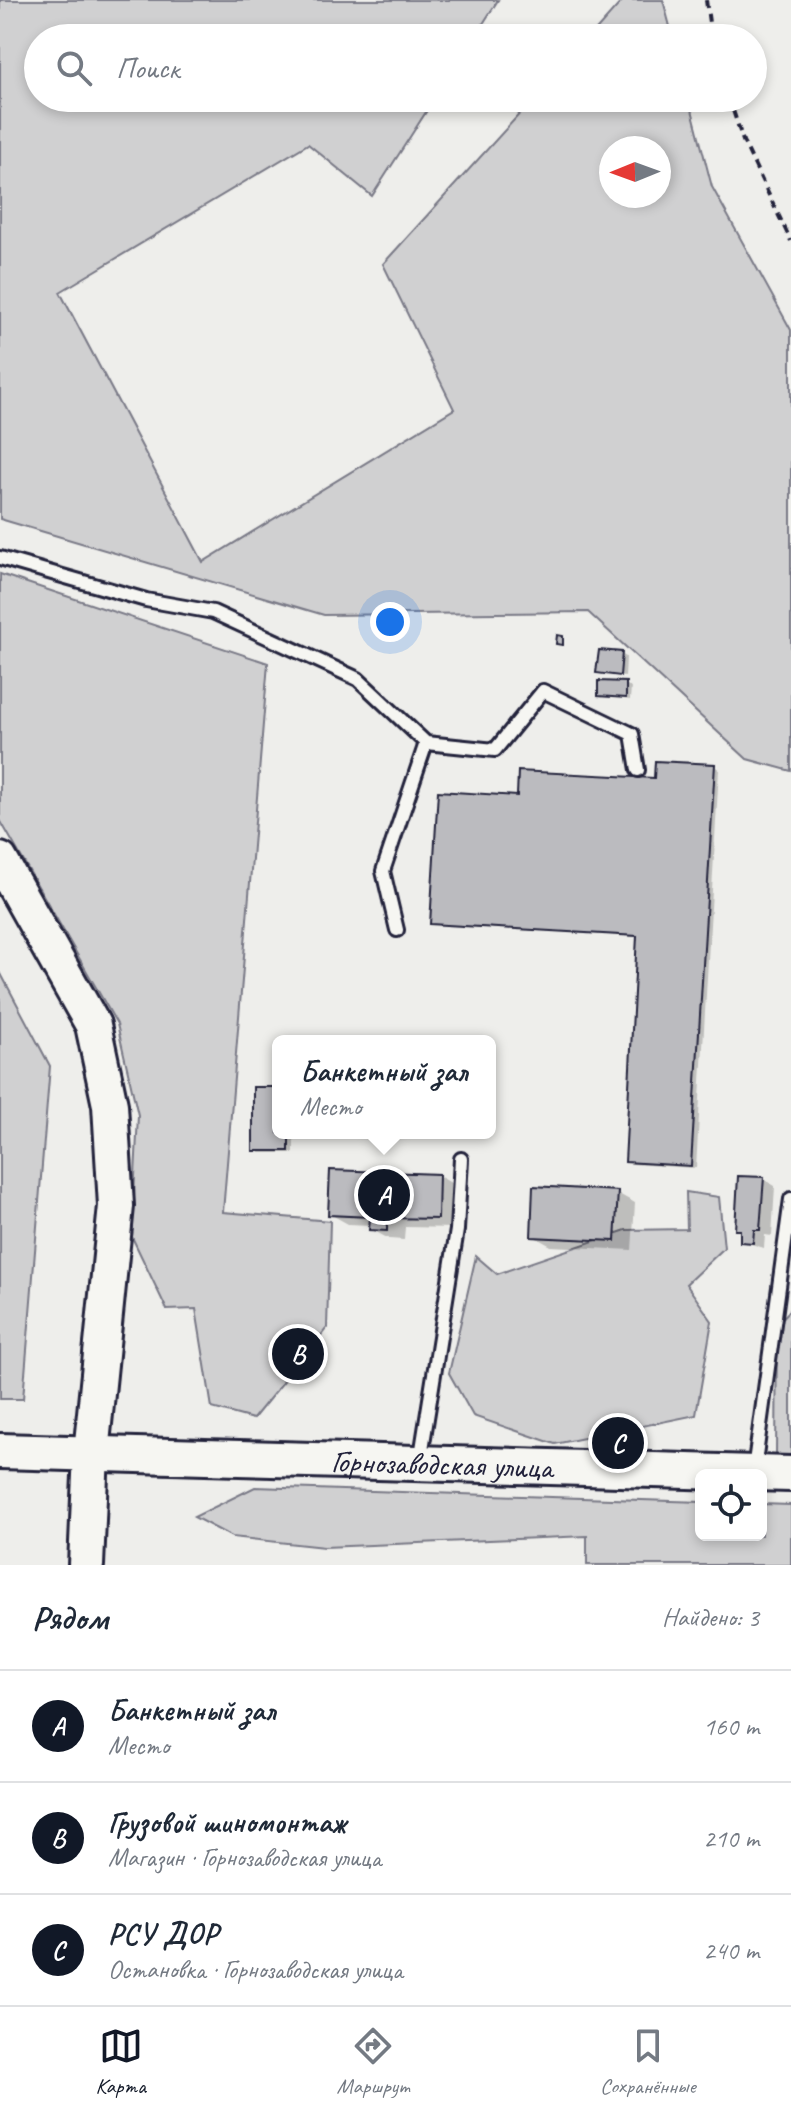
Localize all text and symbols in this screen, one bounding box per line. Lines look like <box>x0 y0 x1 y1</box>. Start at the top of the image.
search box <box>24 24 767 112</box>
icon: search <box>52 46 96 90</box>
text: Поиск <box>116 49 179 87</box>
north arrow <box>599 136 671 208</box>
your location <box>370 602 410 642</box>
popup <box>272 1035 496 1139</box>
text: Банкетный зал <box>300 1052 468 1090</box>
text: Место <box>300 1090 362 1123</box>
pin: A <box>358 1165 410 1225</box>
pin: B <box>272 1324 324 1384</box>
pin: C <box>592 1413 644 1473</box>
street label: Горнозаводская улица <box>330 1440 556 1488</box>
map controls <box>695 1469 767 1541</box>
button: locate <box>695 1469 767 1541</box>
text: Рядом <box>32 1596 108 1639</box>
text: Найдено: 3 <box>662 1601 759 1634</box>
text: Банкетный зал <box>108 1691 276 1729</box>
text: A <box>51 1710 65 1743</box>
text: 160 m <box>703 1710 759 1743</box>
text: Место <box>108 1729 170 1762</box>
text: Грузовой шиномонтаж <box>108 1803 346 1841</box>
text: B <box>51 1822 65 1855</box>
text: 210 m <box>703 1822 759 1855</box>
text: Магазин · Горнозаводская улица <box>108 1841 381 1874</box>
text: РСУ ДОР <box>108 1915 217 1953</box>
text: C <box>52 1934 64 1967</box>
text: 240 m <box>703 1934 759 1967</box>
text: Остановка · Горнозаводская улица <box>108 1953 403 1986</box>
tab: Карта <box>95 2024 146 2100</box>
tab: Маршрут <box>337 2024 409 2100</box>
tab: Сохранённые <box>600 2024 696 2100</box>

